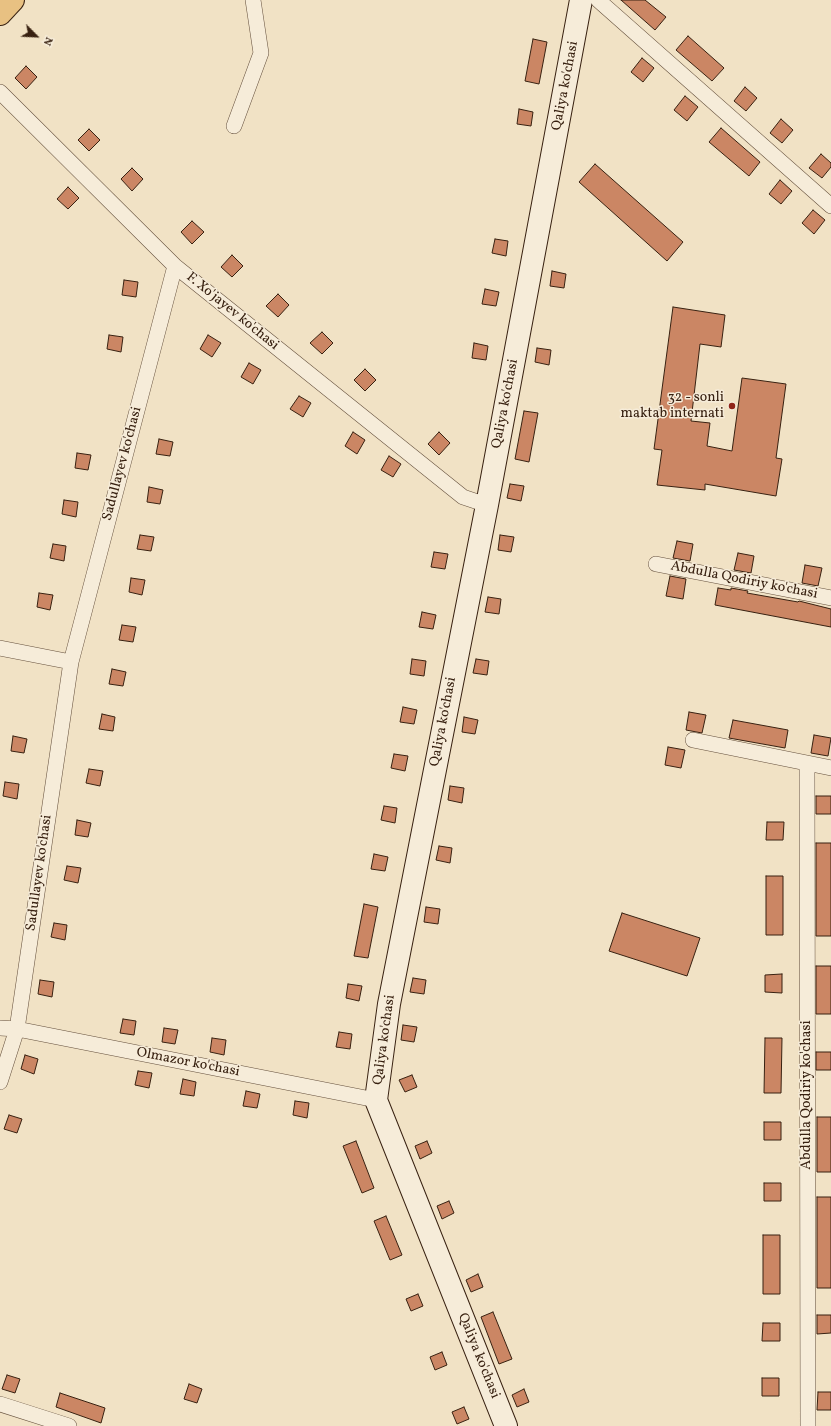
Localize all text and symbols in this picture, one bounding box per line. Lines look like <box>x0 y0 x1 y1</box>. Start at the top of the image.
north arrow <box>16 16 56 56</box>
text: N <box>39 34 56 48</box>
street label: Qaliya ko'chasi <box>549 40 583 132</box>
street label: F. Xo'jayev ko'chasi <box>182 270 282 354</box>
street label: Qaliya ko'chasi <box>489 358 523 450</box>
place label: 32 - sonli maktab internati <box>621 390 724 422</box>
marker: 32 - sonli maktab internati <box>727 401 737 411</box>
street label: Sadullayev ko'chasi <box>100 405 146 523</box>
street label: Abdulla Qodiriy ko'chasi <box>669 558 819 604</box>
street label: Qaliya ko'chasi <box>427 676 461 768</box>
street label: Sadullayev ko'chasi <box>24 814 56 932</box>
street label: Qaliya ko'chasi <box>370 994 400 1086</box>
street label: Abdulla Qodiriy ko'chasi <box>799 1020 815 1170</box>
street label: Olmazor ko'chasi <box>135 1045 241 1081</box>
street label: Qaliya ko'chasi <box>453 1311 503 1401</box>

